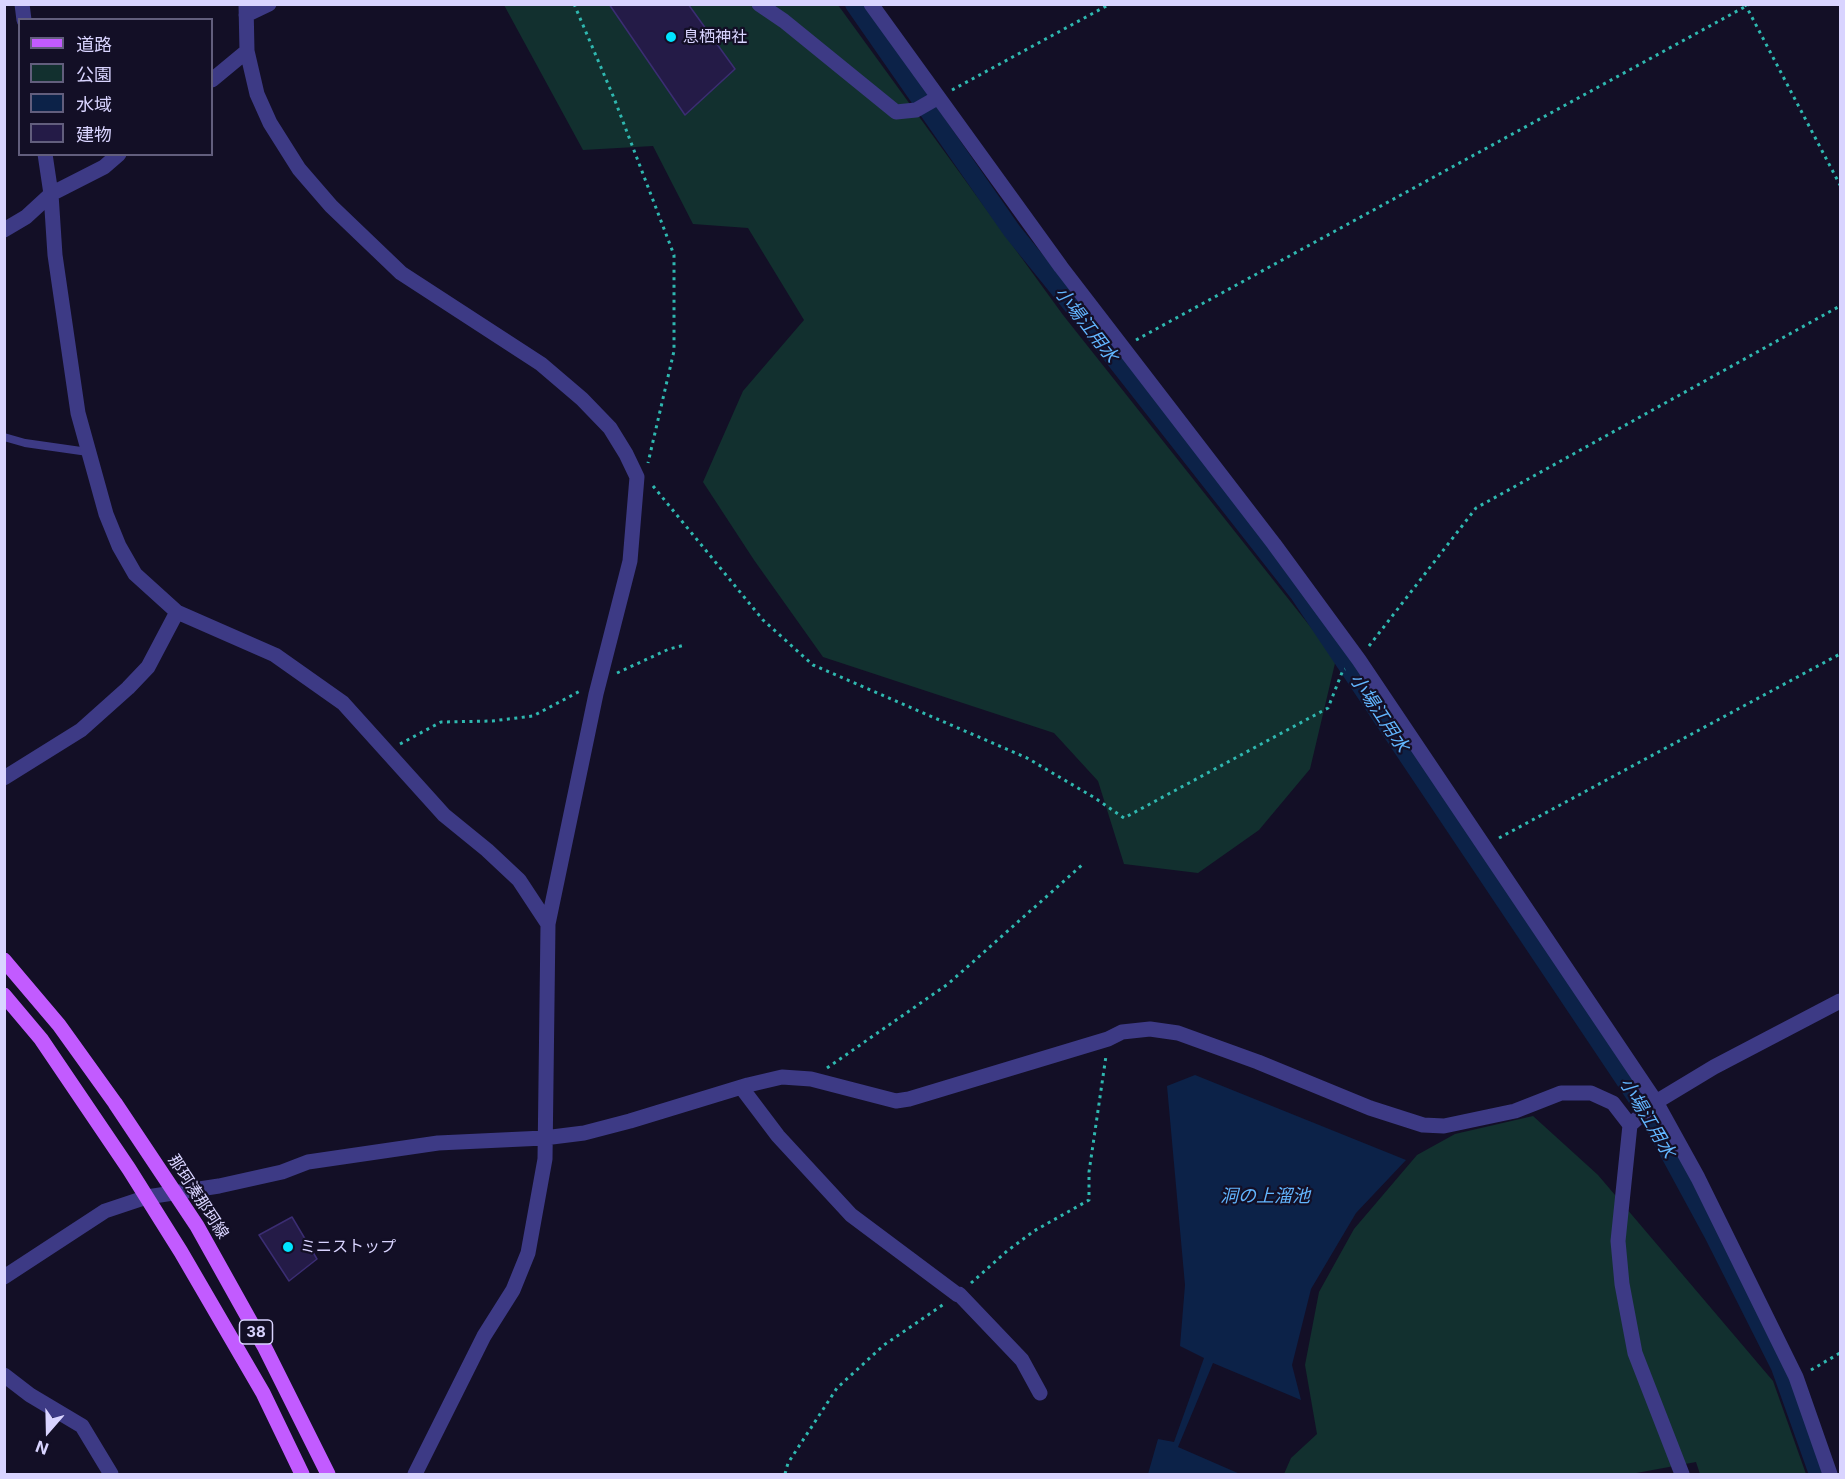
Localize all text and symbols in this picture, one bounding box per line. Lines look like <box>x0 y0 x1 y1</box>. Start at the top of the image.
legend <box>18 18 213 156</box>
place label: 息栖神社 <box>683 27 747 47</box>
marker: 息栖神社 <box>664 30 678 44</box>
text: 道路 <box>76 34 112 55</box>
text: 公園 <box>76 64 112 85</box>
text: 水域 <box>76 94 112 115</box>
text: 建物 <box>76 124 112 145</box>
water label: 小場江用水 <box>1050 283 1122 367</box>
water label: 小場江用水 <box>1345 670 1413 756</box>
water label: 小場江用水 <box>1615 1074 1679 1162</box>
street label: 那珂湊那珂線 <box>164 1152 232 1242</box>
water label: 洞の上溜池 <box>1220 1186 1310 1208</box>
place label: ミニストップ <box>300 1237 396 1257</box>
marker: ミニストップ <box>281 1240 295 1254</box>
road number: 38 <box>240 1320 272 1344</box>
north arrow <box>18 1401 78 1461</box>
text: N <box>33 1436 51 1459</box>

